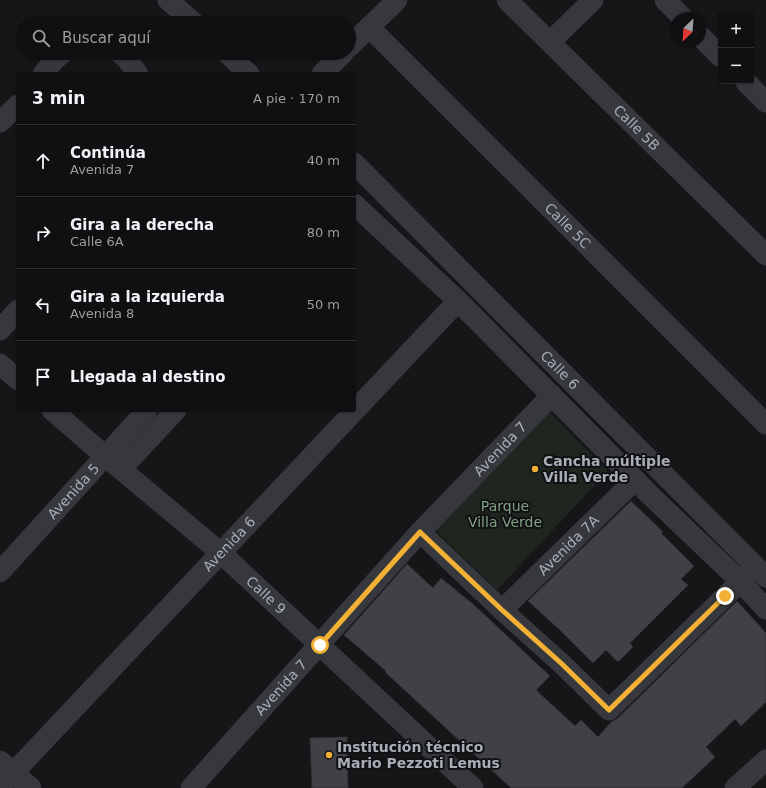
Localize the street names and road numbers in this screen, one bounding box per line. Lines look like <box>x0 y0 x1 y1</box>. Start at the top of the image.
street label: Calle 5B <box>610 102 663 154</box>
street label: Calle 5C <box>542 200 594 252</box>
street label: Calle 6 <box>537 347 583 393</box>
street label: Avenida 7 <box>470 418 530 479</box>
street label: Avenida 5 <box>44 460 102 522</box>
street label: Avenida 7A <box>535 511 603 578</box>
street label: Avenida 6 <box>199 513 259 575</box>
street label: Calle 9 <box>243 573 289 617</box>
street label: Avenida 7 <box>252 656 310 719</box>

